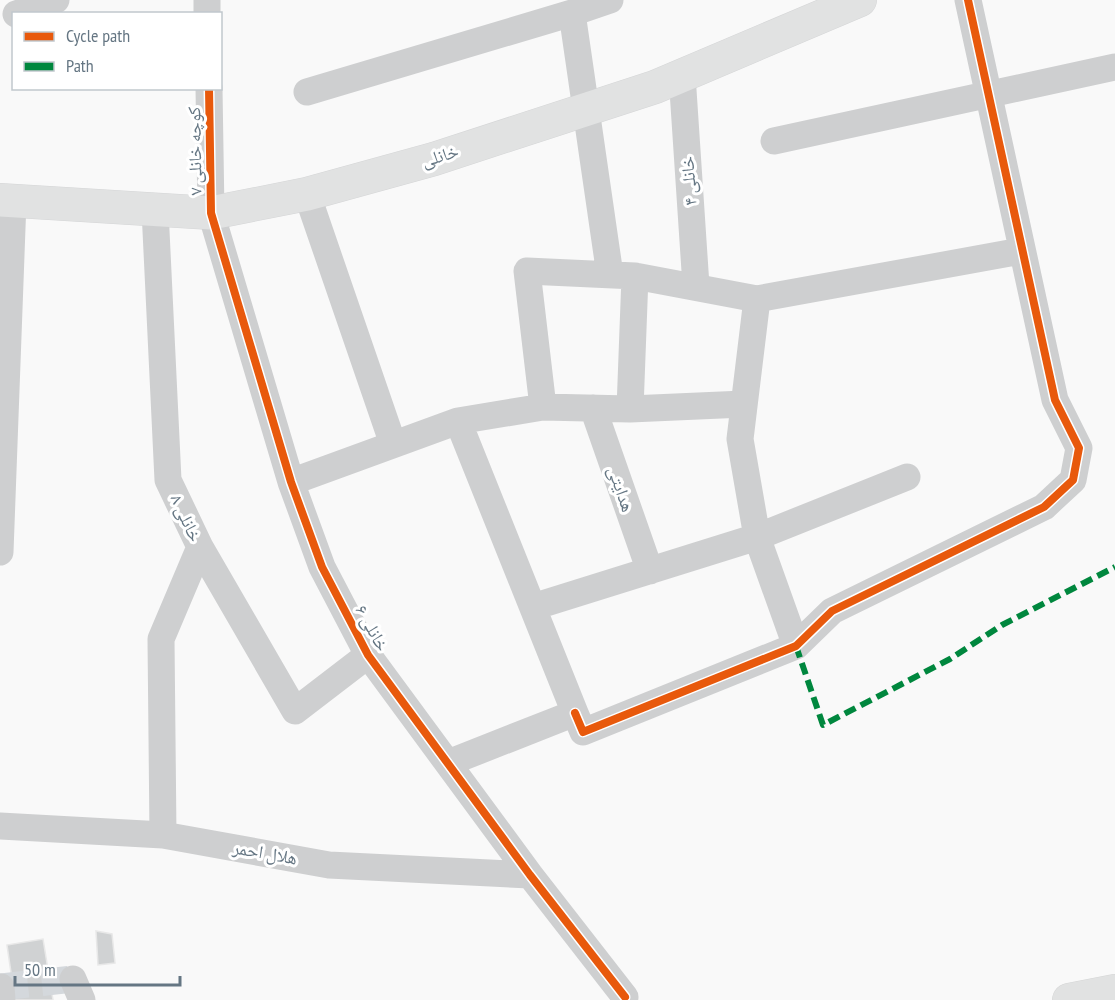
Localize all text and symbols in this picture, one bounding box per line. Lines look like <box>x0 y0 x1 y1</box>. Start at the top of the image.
legend <box>12 12 222 90</box>
text: Cycle path <box>66 24 130 47</box>
text: Path <box>66 54 94 77</box>
street label: کوچه خانلی ۷ <box>182 106 207 196</box>
street label: خانلی <box>418 139 461 172</box>
street label: خانلی ۴ <box>675 155 702 207</box>
street label: هدایتی <box>603 463 640 515</box>
street label: خانلی ۸ <box>166 490 207 545</box>
street label: خانلی ۶ <box>350 600 395 655</box>
street label: هلال احمر <box>230 835 299 869</box>
scale bar <box>15 949 180 987</box>
text: 50 m <box>24 958 56 981</box>

